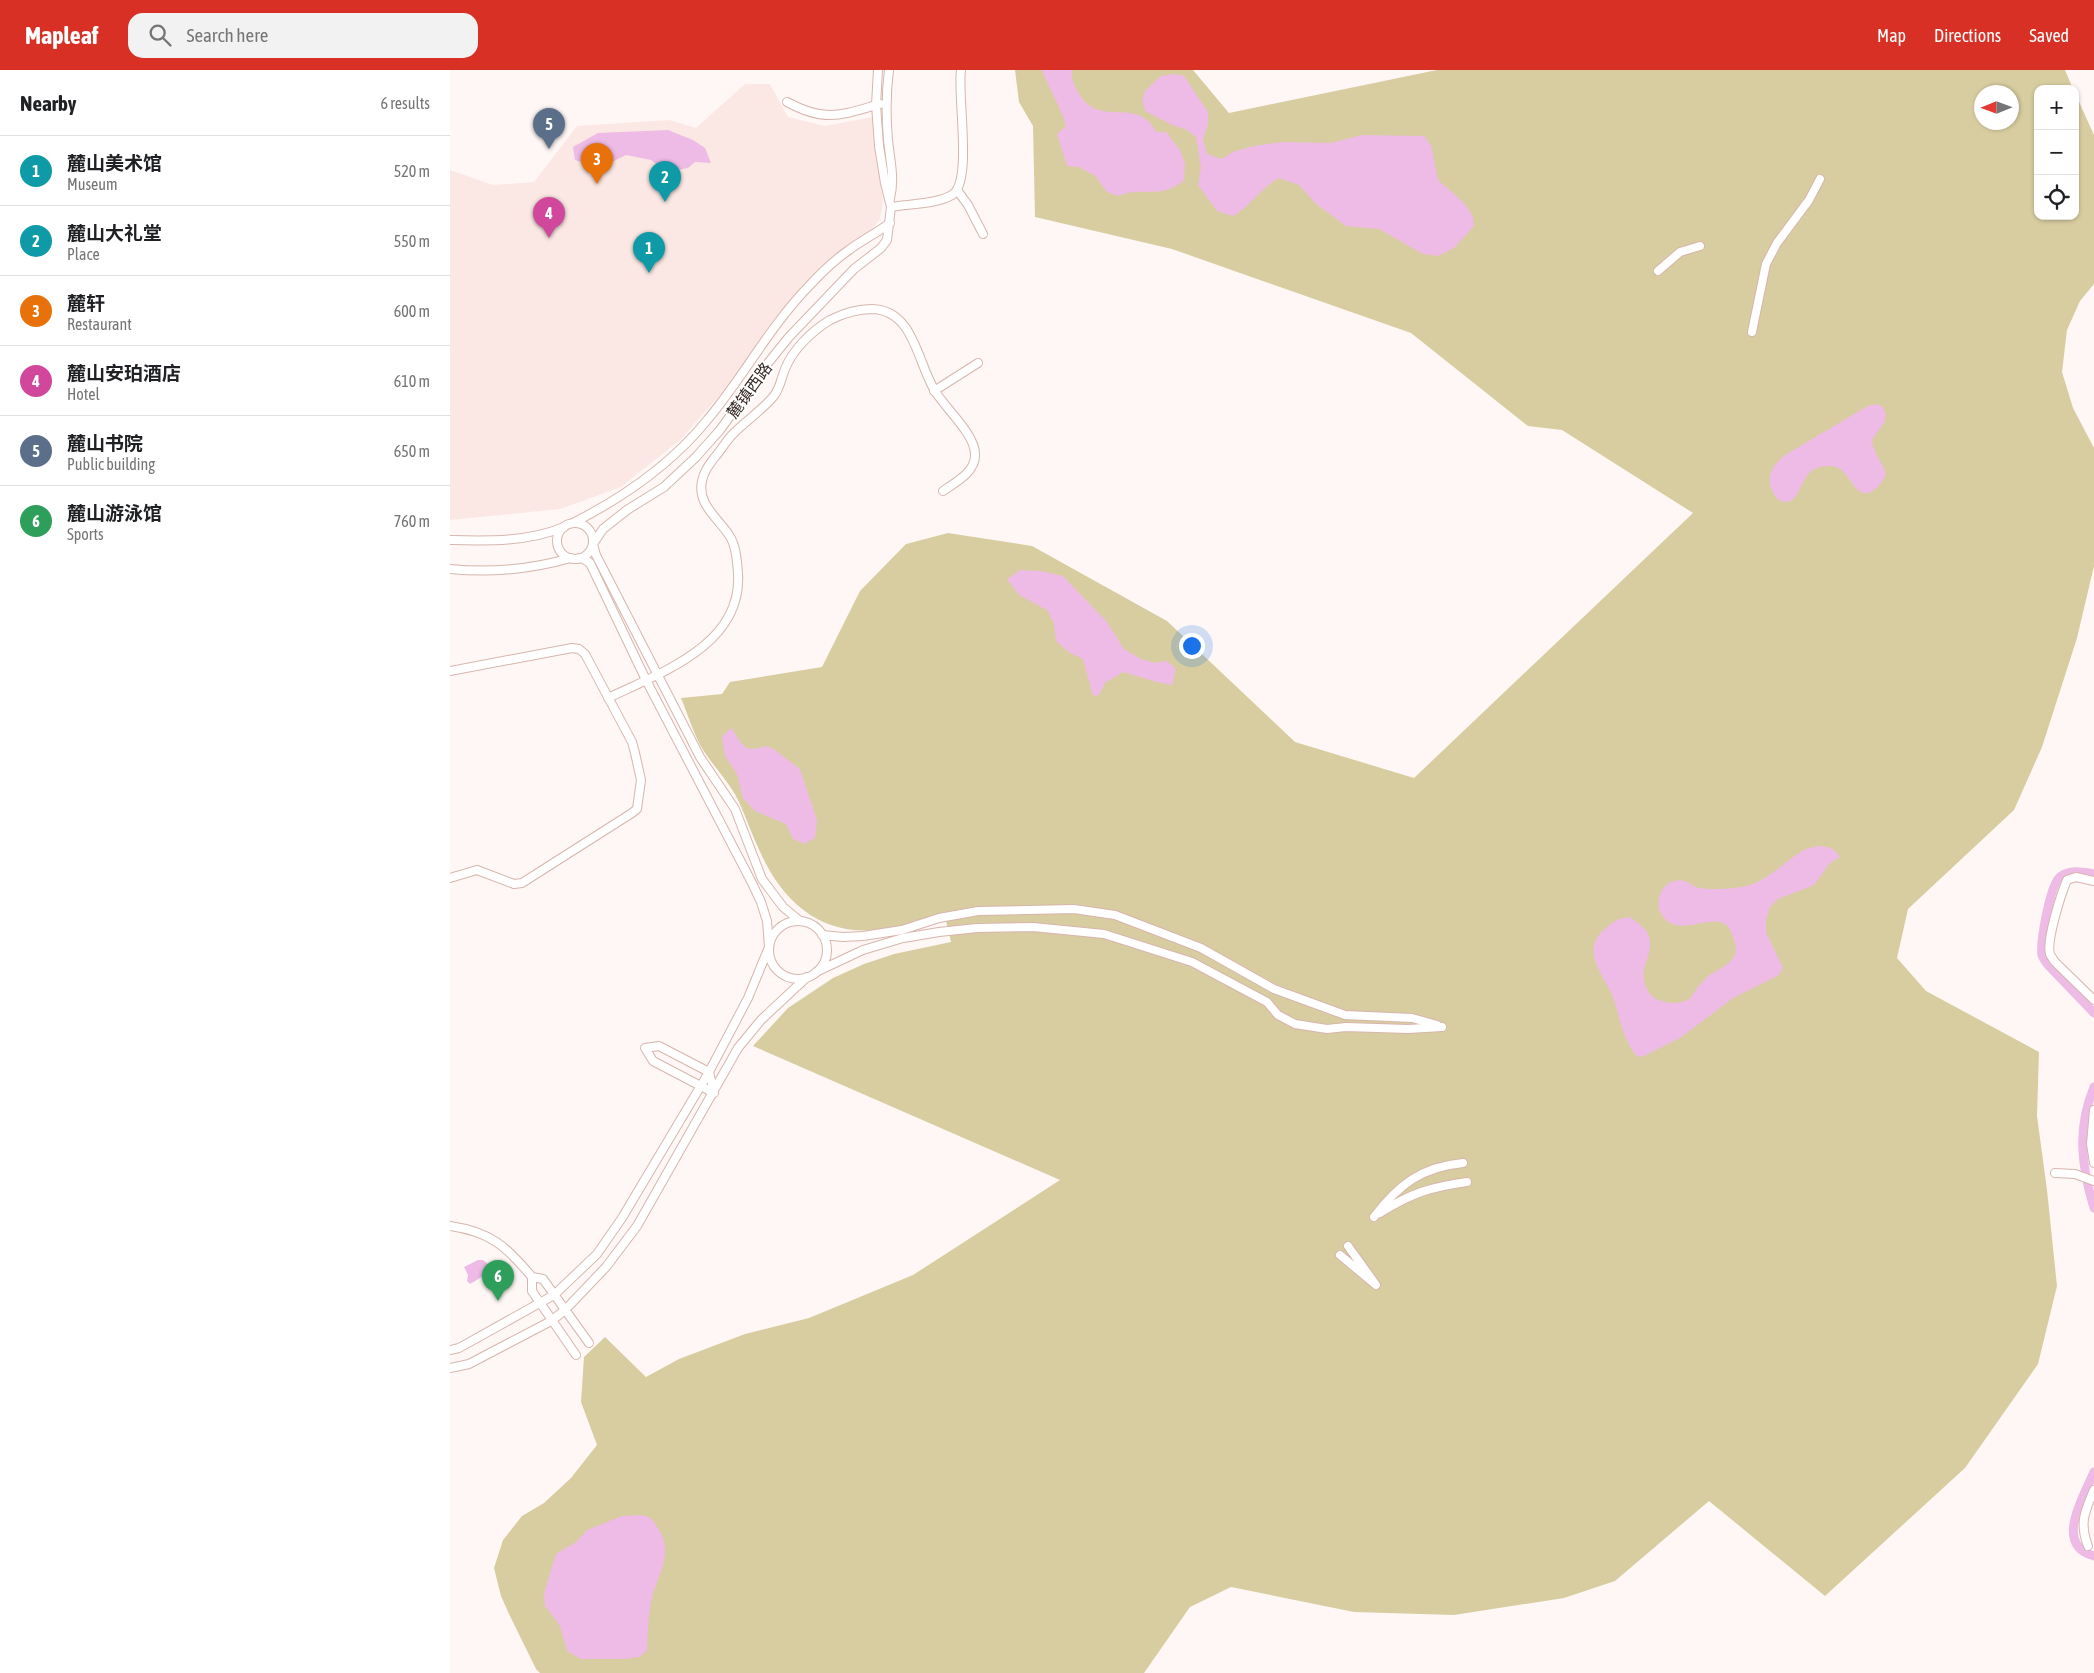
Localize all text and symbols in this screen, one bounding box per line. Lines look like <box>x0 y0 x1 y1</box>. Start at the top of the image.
search box <box>128 13 478 58</box>
icon: search <box>146 21 174 49</box>
text: Mapleaf <box>25 22 98 49</box>
text: Search here <box>186 24 268 46</box>
text: Map <box>1877 25 1906 46</box>
text: Directions <box>1934 25 2001 46</box>
text: Saved <box>2029 25 2069 46</box>
north arrow <box>1974 85 2019 130</box>
map controls <box>2034 85 2079 220</box>
button: + <box>2034 85 2079 130</box>
text: Nearby <box>20 91 76 115</box>
text: 6 results <box>380 94 430 112</box>
pin: 5 <box>533 108 565 149</box>
button: − <box>2034 130 2079 175</box>
pin: 3 <box>581 143 613 184</box>
text: 麓山美术馆 <box>67 152 162 174</box>
pin: 2 <box>649 161 681 202</box>
text: 1 <box>32 162 40 180</box>
text: 520 m <box>394 162 430 180</box>
text: Museum <box>67 175 118 193</box>
button: locate <box>2034 175 2079 220</box>
pin: 4 <box>533 197 565 238</box>
text: 麓山大礼堂 <box>67 222 162 244</box>
text: 2 <box>32 232 40 250</box>
text: 550 m <box>394 232 430 250</box>
pin: 1 <box>633 232 665 273</box>
text: Place <box>67 245 100 263</box>
text: 麓轩 <box>67 292 105 314</box>
text: 3 <box>32 302 40 320</box>
text: 600 m <box>394 302 430 320</box>
text: Restaurant <box>67 315 132 333</box>
street label: 麓镇西路 <box>723 359 775 421</box>
text: 麓山安珀酒店 <box>67 362 181 384</box>
text: 4 <box>32 372 40 390</box>
text: 610 m <box>394 372 430 390</box>
text: Hotel <box>67 385 100 403</box>
text: 麓山书院 <box>67 432 143 454</box>
text: 5 <box>32 442 40 460</box>
text: 650 m <box>394 442 430 460</box>
text: Public building <box>67 455 155 473</box>
text: 麓山游泳馆 <box>67 502 162 524</box>
text: 6 <box>32 512 40 530</box>
text: 760 m <box>394 512 430 530</box>
text: Sports <box>67 525 104 543</box>
your location <box>1179 633 1205 659</box>
pin: 6 <box>482 1260 514 1301</box>

